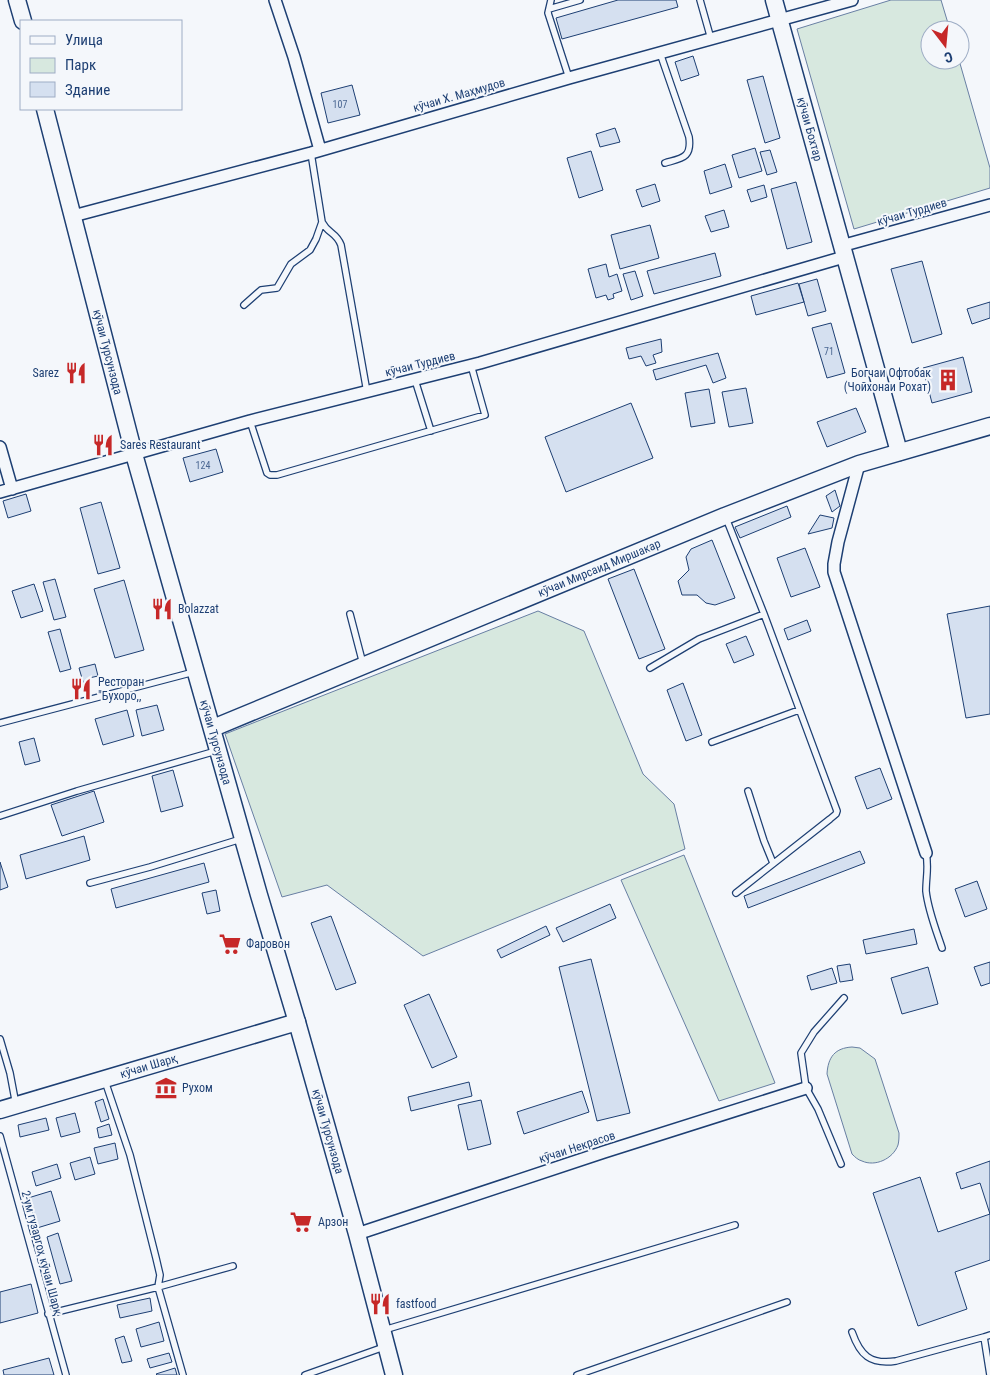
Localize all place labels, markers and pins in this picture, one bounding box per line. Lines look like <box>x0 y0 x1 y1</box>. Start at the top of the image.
restaurant icon: Sarez <box>63 360 89 386</box>
place label: Sarez <box>33 366 59 380</box>
place label: Богчаи Офтобак (Чойхонаи Рохат) <box>844 366 931 394</box>
building icon: Богчаи Офтобак (Чойхонаи Рохат) <box>935 367 961 393</box>
restaurant icon: Sares Restaurant <box>90 432 116 458</box>
place label: Sares Restaurant <box>120 438 201 452</box>
restaurant icon: Bolazzat <box>149 596 175 622</box>
place label: Bolazzat <box>178 602 219 616</box>
place label: Ресторан "Бухоро,, <box>98 675 144 703</box>
restaurant icon: Ресторан "Бухоро,, <box>68 676 94 702</box>
supermarket icon: Фаровон <box>217 931 243 957</box>
place label: Фаровон <box>246 937 290 951</box>
museum icon: Рухом <box>153 1075 179 1101</box>
place label: Рухом <box>182 1081 213 1095</box>
supermarket icon: Арзон <box>288 1209 314 1235</box>
place label: Арзон <box>318 1215 348 1229</box>
restaurant icon: fastfood <box>367 1291 393 1317</box>
place label: fastfood <box>396 1297 436 1311</box>

